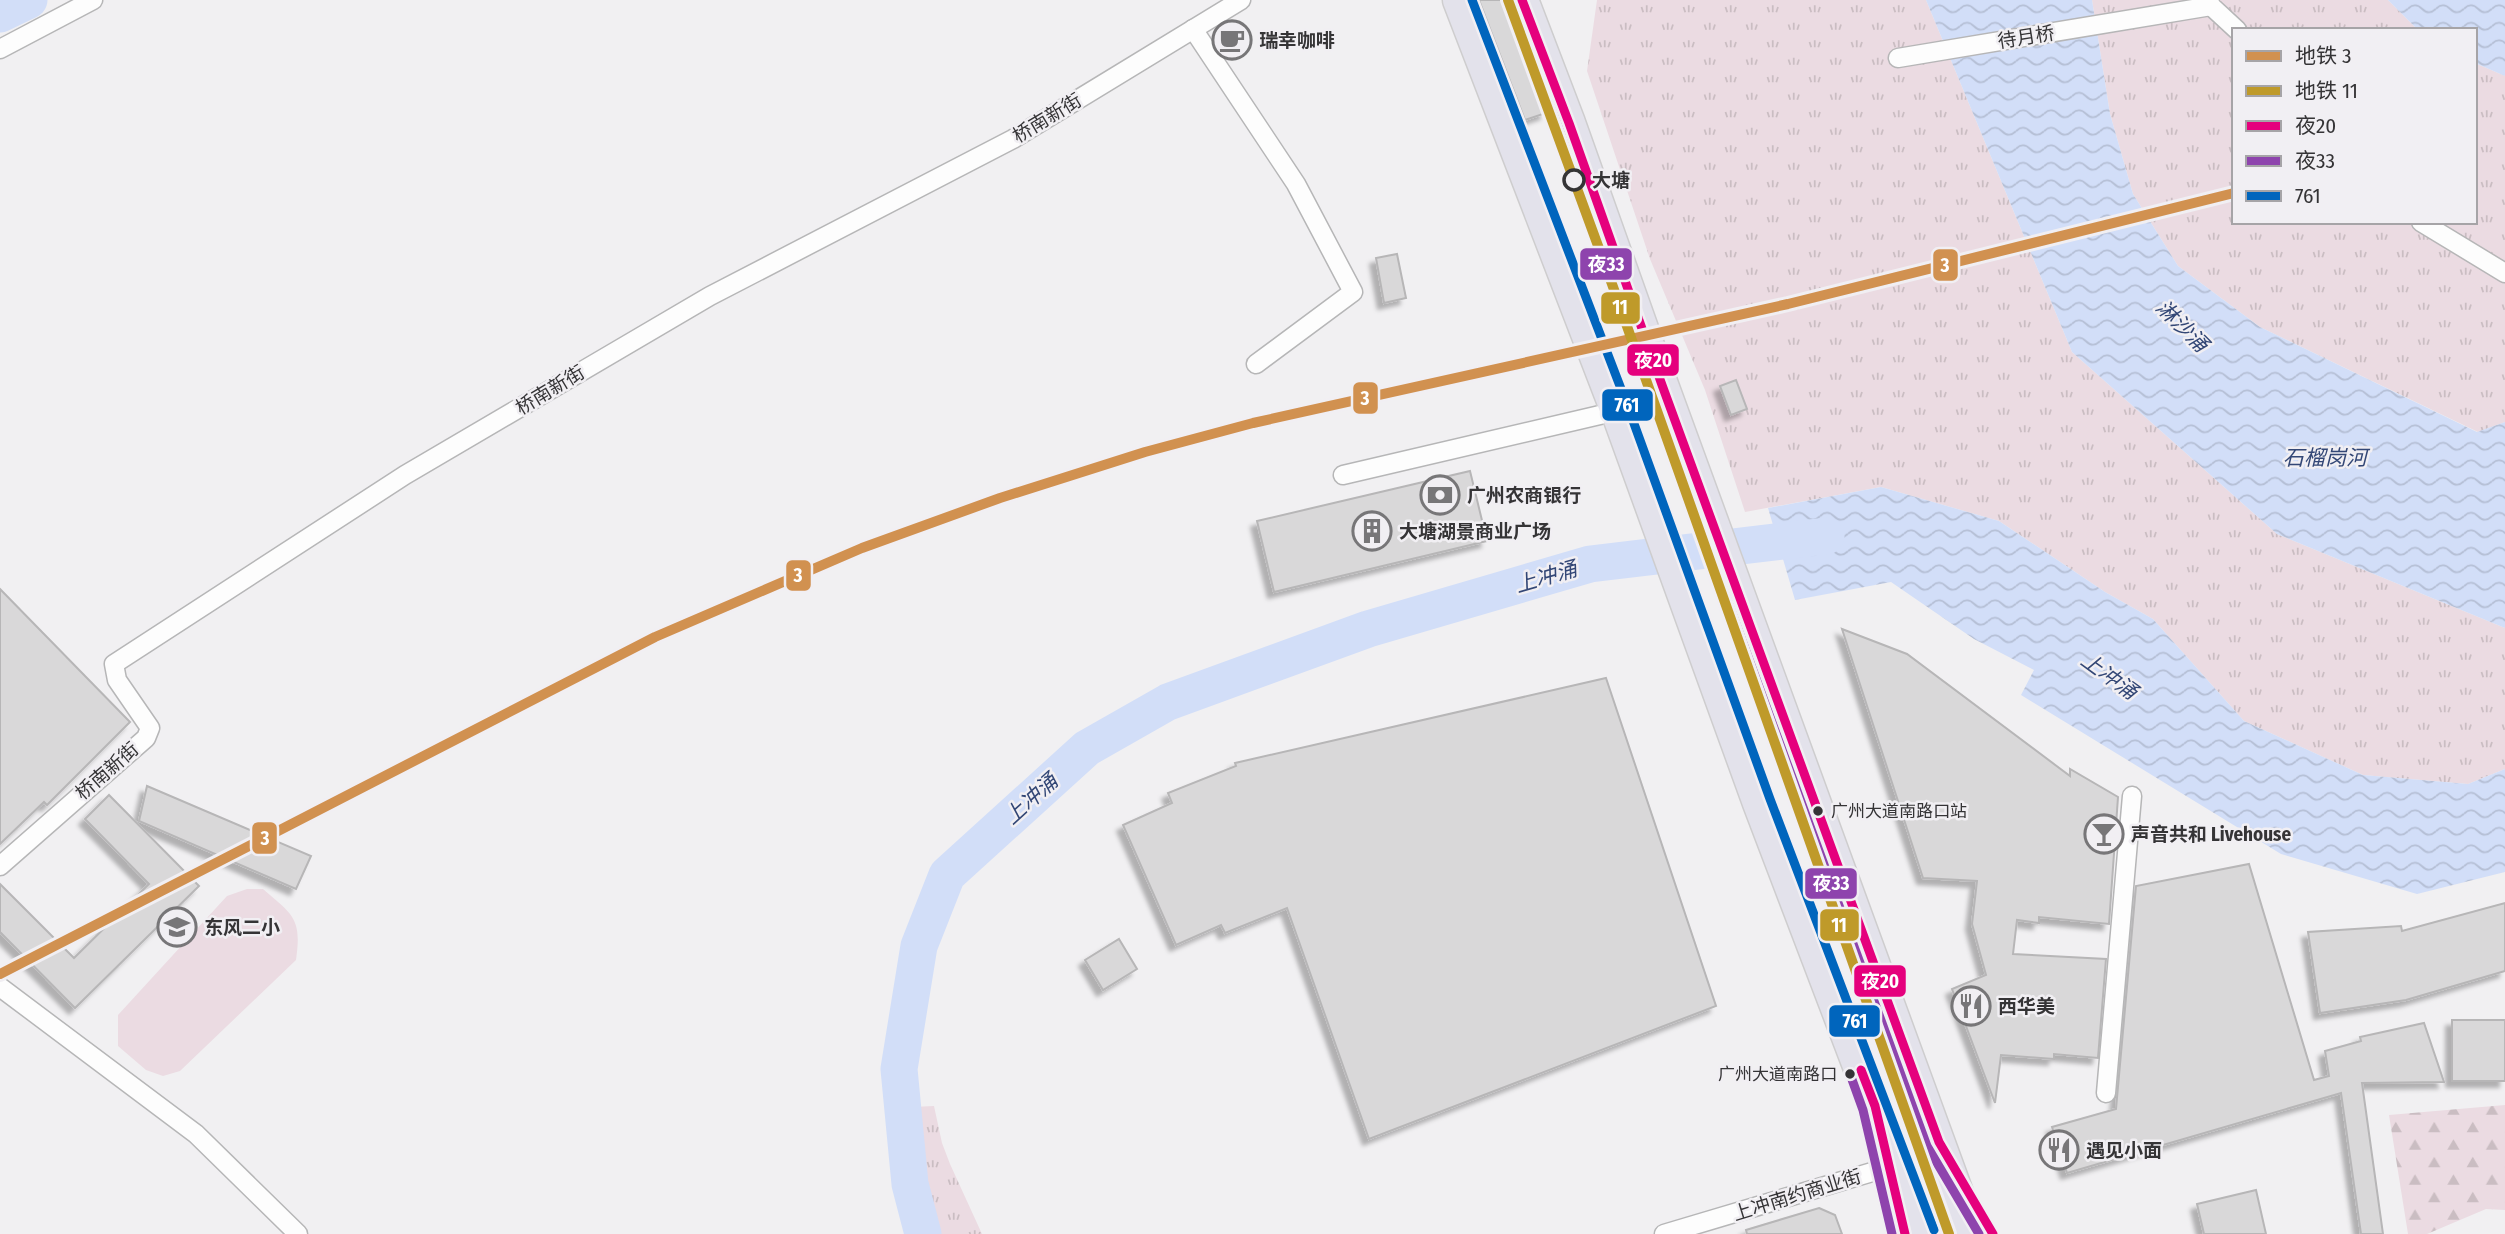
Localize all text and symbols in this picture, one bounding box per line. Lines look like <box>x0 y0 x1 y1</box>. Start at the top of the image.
cafe icon: 瑞幸咖啡 <box>1211 19 1253 61</box>
street label: 待月桥 <box>1996 21 2056 53</box>
legend <box>2232 28 2477 224</box>
place label: 瑞幸咖啡 <box>1259 29 1335 52</box>
text: 地铁 3 <box>2295 43 2351 69</box>
text: 地铁 11 <box>2295 78 2358 104</box>
street label: 桥南新街 <box>1008 89 1086 147</box>
text: 夜20 <box>2295 113 2336 139</box>
text: 夜33 <box>2295 148 2335 174</box>
marker: 大塘 <box>1563 169 1585 191</box>
place label: 大塘 <box>1592 169 1630 192</box>
text: 761 <box>2295 183 2321 209</box>
line badge: 夜33 <box>1579 247 1633 281</box>
line badge: 3 <box>1932 248 1959 282</box>
text: 夜33 <box>1588 253 1624 276</box>
text: 3 <box>1940 254 1950 277</box>
line badge: 11 <box>1600 291 1641 325</box>
water label: 淋沙涌 <box>2151 295 2215 359</box>
text: 11 <box>1612 296 1628 319</box>
line badge: 夜20 <box>1626 343 1680 377</box>
text: 夜20 <box>1634 349 1672 372</box>
street label: 桥南新街 <box>511 361 589 419</box>
line badge: 3 <box>1352 381 1379 415</box>
text: 3 <box>1360 387 1370 410</box>
line badge: 761 <box>1601 388 1654 422</box>
text: 761 <box>1615 394 1639 417</box>
water label: 石榴岗河 <box>2283 445 2371 471</box>
bank icon: 广州农商银行 <box>1419 474 1461 516</box>
place label: 广州农商银行 <box>1467 484 1581 507</box>
building icon: 大塘湖景商业广场 <box>1351 510 1393 552</box>
place label: 大塘湖景商业广场 <box>1399 520 1551 543</box>
water label: 上冲涌 <box>1512 555 1582 598</box>
line badge: 3 <box>785 559 812 592</box>
text: 3 <box>793 564 803 587</box>
water label: 上冲涌 <box>2076 647 2144 706</box>
street label: 桥南新街 <box>71 737 143 805</box>
water label: 上冲涌 <box>999 767 1065 830</box>
place label: 广州大道南路口站 <box>1831 801 1967 822</box>
marker: 广州大道南路口站 <box>1811 804 1825 818</box>
bar icon: 声音共和 Livehouse <box>2083 813 2125 855</box>
line badge: 3 <box>251 821 278 855</box>
place label: 声音共和 Livehouse <box>2131 823 2291 846</box>
text: 3 <box>260 827 270 850</box>
line badge: 夜33 <box>1804 867 1858 900</box>
text: 夜33 <box>1813 872 1849 895</box>
school or university icon: 东风二小 <box>156 906 198 948</box>
line badge: 11 <box>1819 908 1860 942</box>
text: 11 <box>1831 914 1847 937</box>
place label: 东风二小 <box>204 916 280 939</box>
line badge: 夜20 <box>1853 964 1907 998</box>
text: 夜20 <box>1861 970 1899 993</box>
restaurant icon: 西华美 <box>1950 985 1992 1027</box>
place label: 西华美 <box>1998 995 2055 1018</box>
line badge: 761 <box>1828 1004 1881 1038</box>
text: 761 <box>1843 1010 1867 1033</box>
place label: 广州大道南路口 <box>1718 1064 1837 1085</box>
marker: 广州大道南路口 <box>1843 1067 1857 1081</box>
restaurant icon: 遇见小面 <box>2038 1129 2080 1171</box>
place label: 遇见小面 <box>2086 1139 2162 1162</box>
street label: 上冲南约商业街 <box>1730 1165 1864 1225</box>

